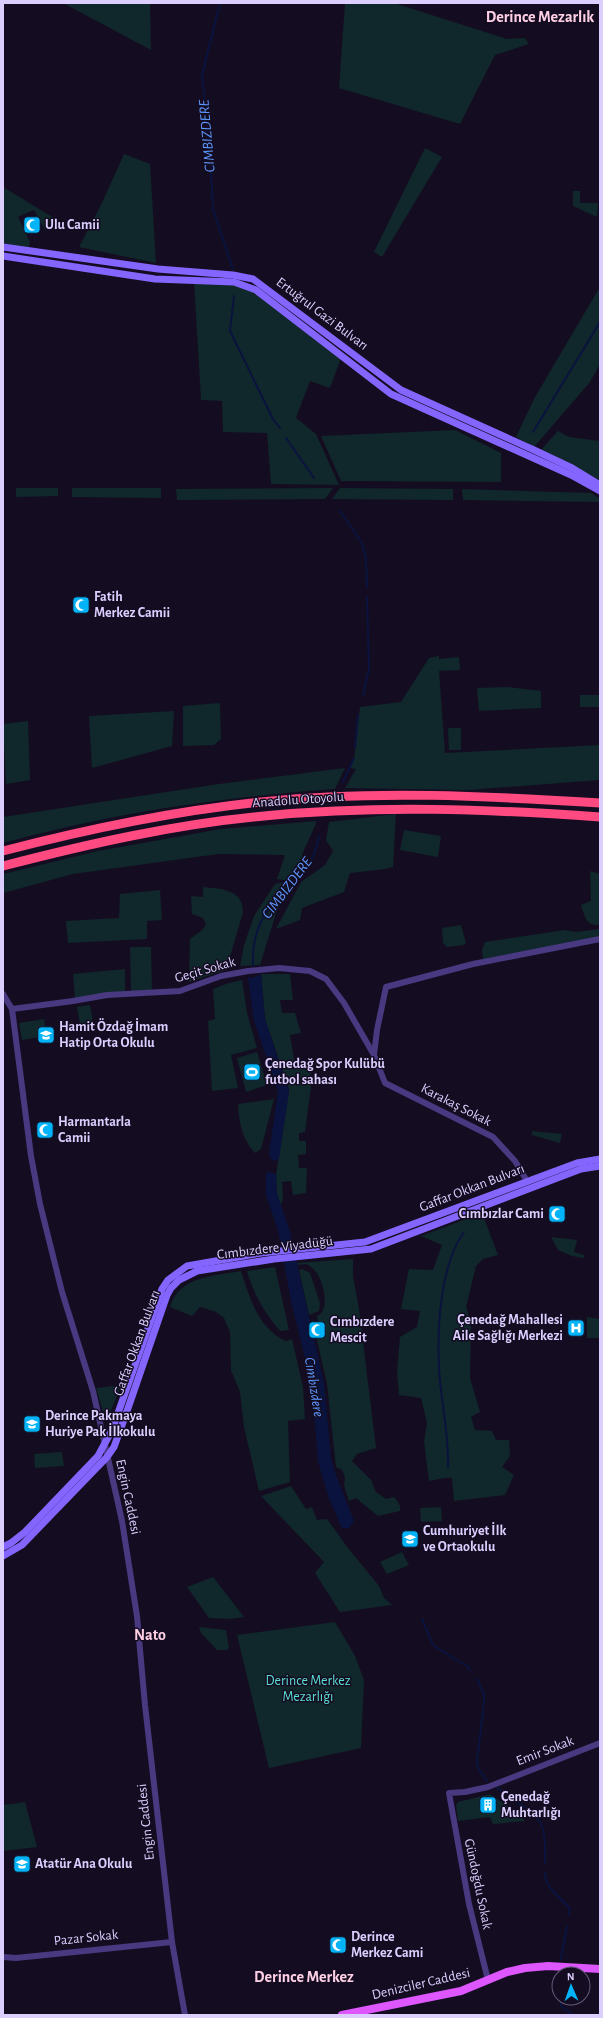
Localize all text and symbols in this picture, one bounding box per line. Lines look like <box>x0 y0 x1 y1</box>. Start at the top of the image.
district label: Derince Mezarlık <box>486 9 594 25</box>
water label: CIMBIZDERE <box>196 98 218 173</box>
mosque icon: Ulu Camii <box>22 215 42 235</box>
place label: Ulu Camii <box>45 218 100 232</box>
street label: Ertuğrul Gazi Bulvarı <box>273 275 371 353</box>
place label: Fatih Merkez Camii <box>94 590 170 620</box>
mosque icon: Fatih Merkez Camii <box>71 595 91 615</box>
street label: Anadolu Otoyolu <box>252 790 344 810</box>
water label: CIMBIZDERE <box>259 854 316 922</box>
street label: Geçit Sokak <box>173 955 237 985</box>
place label: Hamit Özdağ İmam Hatip Orta Okulu <box>59 1018 168 1050</box>
school or university icon: Hamit Özdağ İmam Hatip Orta Okulu <box>36 1025 56 1045</box>
place label: Çenedağ Spor Kulübü futbol sahası <box>265 1057 385 1087</box>
sports icon: Çenedağ Spor Kulübü futbol sahası <box>242 1062 262 1082</box>
street label: Karakaş Sokak <box>419 1081 494 1129</box>
place label: Harmantarla Camii <box>58 1115 131 1145</box>
mosque icon: Harmantarla Camii <box>35 1120 55 1140</box>
street label: Gaffar Okkan Bulvarı <box>418 1162 526 1214</box>
mosque icon: Cımbızlar Cami <box>547 1204 567 1224</box>
place label: Cımbızlar Cami <box>459 1207 544 1221</box>
street label: Cımbızdere Viyadüğü <box>216 1234 334 1262</box>
street label: Gaffar Okkan Bulvarı <box>111 1288 163 1398</box>
place label: Çenedağ Mahallesi Aile Sağlığı Merkezi <box>453 1313 563 1343</box>
place label: Cımbızdere Mescit <box>330 1315 395 1345</box>
hospital icon: Çenedağ Mahallesi Aile Sağlığı Merkezi <box>566 1318 586 1338</box>
mosque icon: Cımbızdere Mescit <box>307 1320 327 1340</box>
water label: Cımbızdere <box>302 1356 326 1418</box>
place label: Derince Pakmaya Huriye Pak İlkokulu <box>45 1409 156 1439</box>
school or university icon: Derince Pakmaya Huriye Pak İlkokulu <box>22 1414 42 1434</box>
street label: Engin Caddesi <box>113 1458 143 1536</box>
place label: Cumhuriyet İlk ve Ortaokulu <box>423 1522 506 1554</box>
school or university icon: Cumhuriyet İlk ve Ortaokulu <box>400 1529 420 1549</box>
district label: Nato <box>134 1627 166 1643</box>
park label: Derince Merkez Mezarlığı <box>266 1674 351 1704</box>
street label: Emir Sokak <box>514 1733 576 1768</box>
street label: Engin Caddesi <box>135 1783 157 1861</box>
place label: Çenedağ Muhtarlığı <box>501 1790 561 1820</box>
building icon: Çenedağ Muhtarlığı <box>478 1795 498 1815</box>
street label: Gündoğdu Sokak <box>462 1837 495 1931</box>
school or university icon: Atatür Ana Okulu <box>12 1854 32 1874</box>
place label: Atatür Ana Okulu <box>35 1857 133 1871</box>
street label: Pazar Sokak <box>53 1928 119 1948</box>
place label: Derince Merkez Cami <box>351 1930 424 1960</box>
mosque icon: Derince Merkez Cami <box>328 1935 348 1955</box>
street label: Denizciler Caddesi <box>370 1966 472 2002</box>
north arrow <box>551 1966 591 2006</box>
district label: Derince Merkez <box>254 1969 354 1985</box>
text: N <box>567 1971 575 1982</box>

